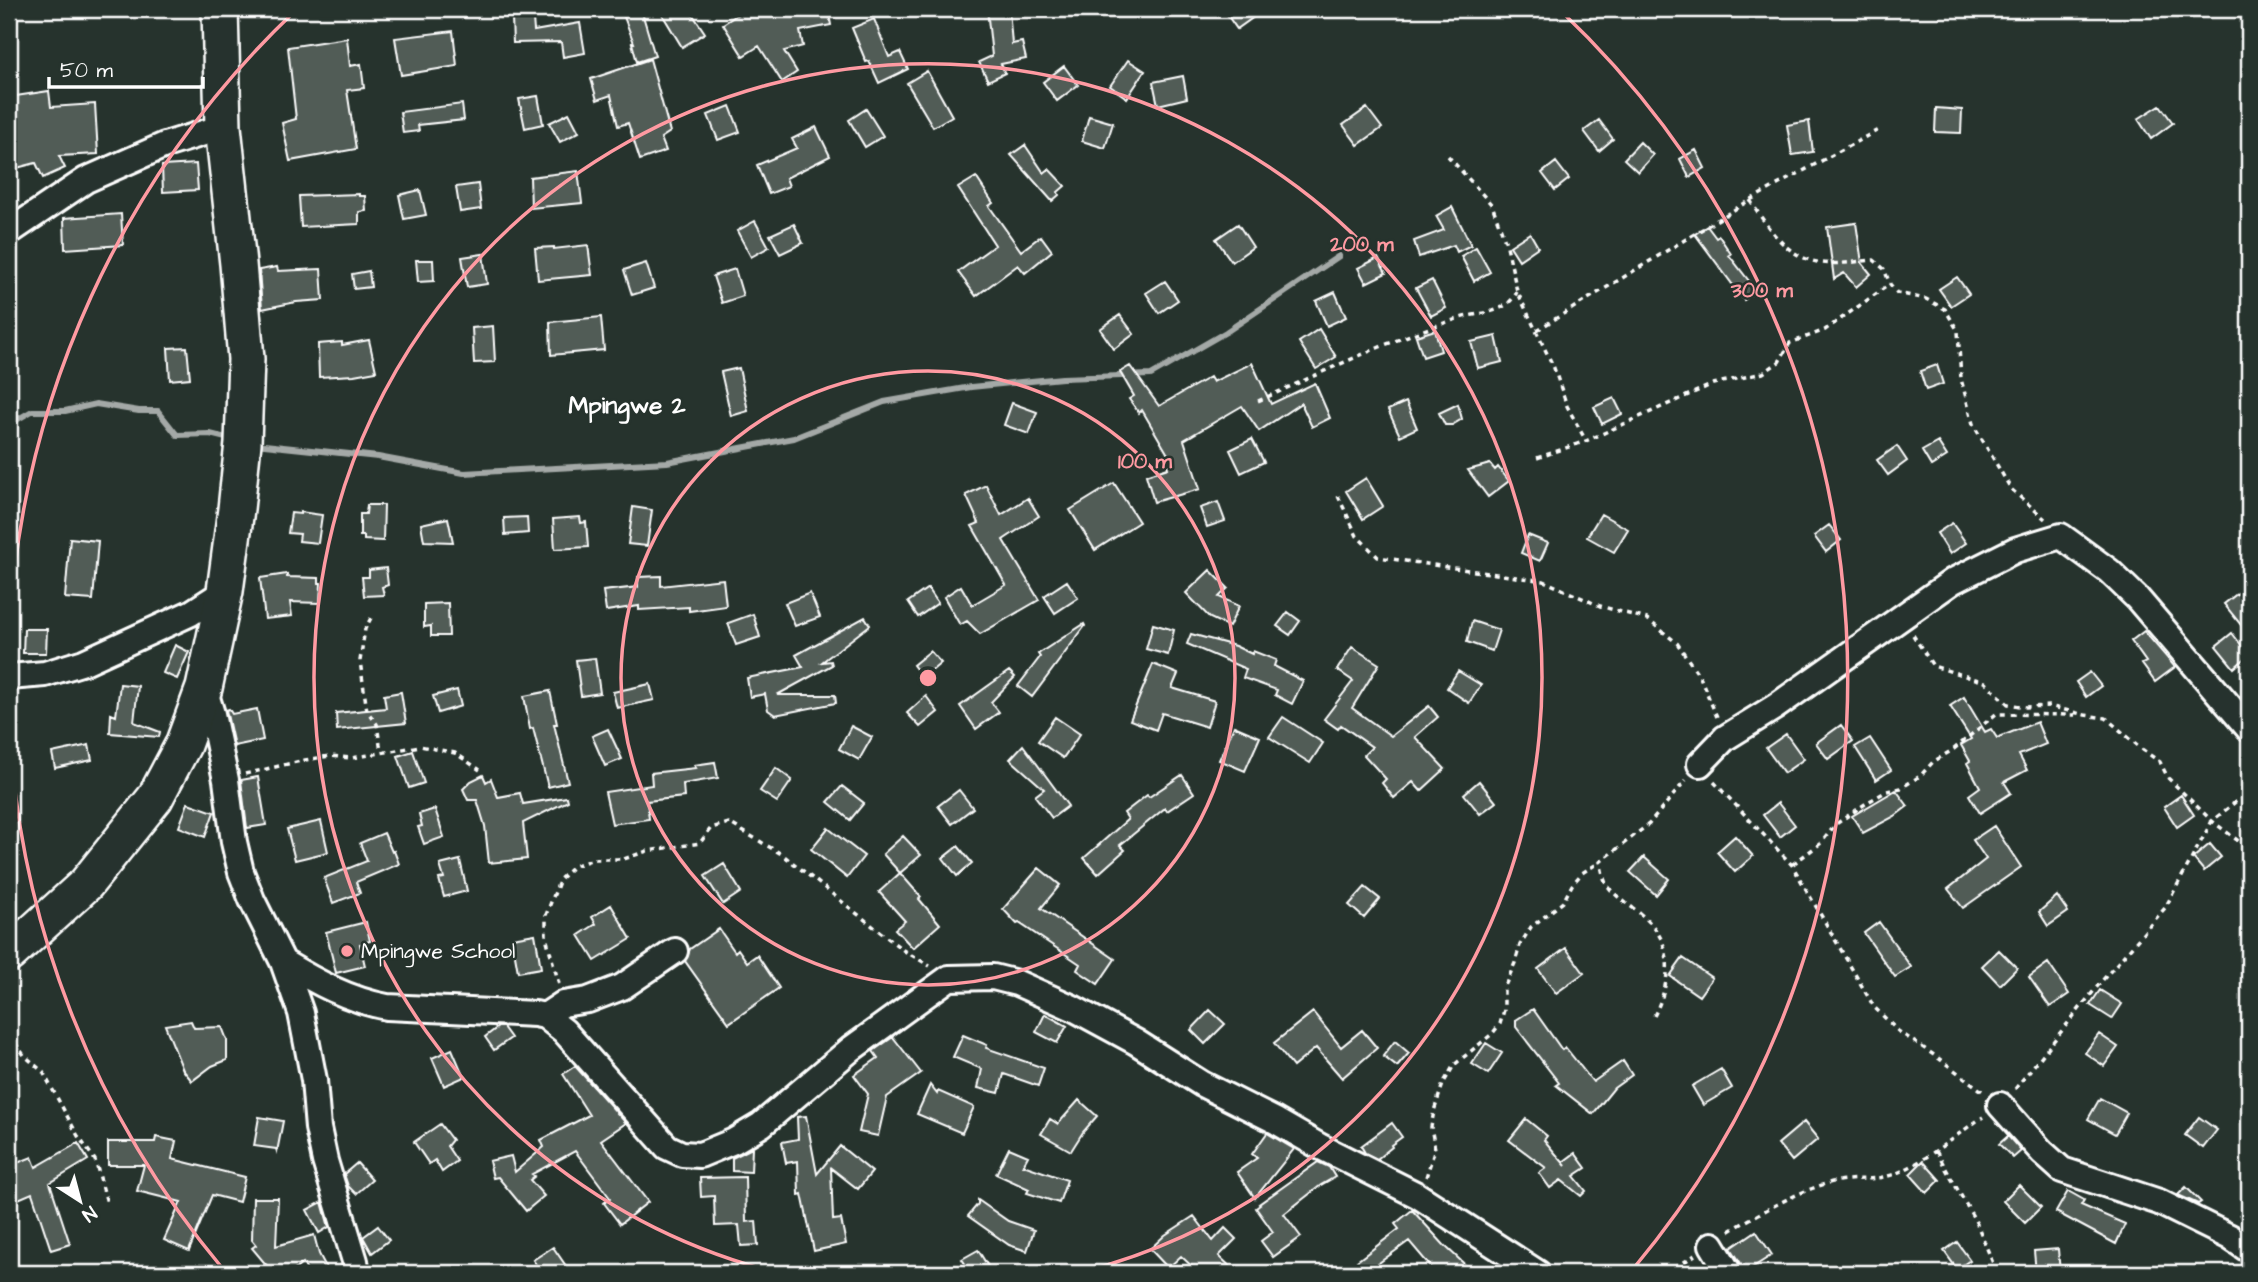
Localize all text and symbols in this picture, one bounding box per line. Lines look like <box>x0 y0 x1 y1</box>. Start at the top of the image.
scale bar <box>49 46 203 90</box>
text: 50 m <box>60 56 114 85</box>
text: 200 m <box>1329 230 1394 259</box>
text: 300 m <box>1730 276 1794 305</box>
district label: Mpingwe 2 <box>569 389 686 424</box>
text: 100 m <box>1118 447 1173 476</box>
centre of rings <box>916 666 940 690</box>
place label: Mpingwe School <box>361 937 515 968</box>
marker: Mpingwe School <box>339 943 355 959</box>
north arrow <box>46 1166 116 1236</box>
text: N <box>76 1199 102 1228</box>

